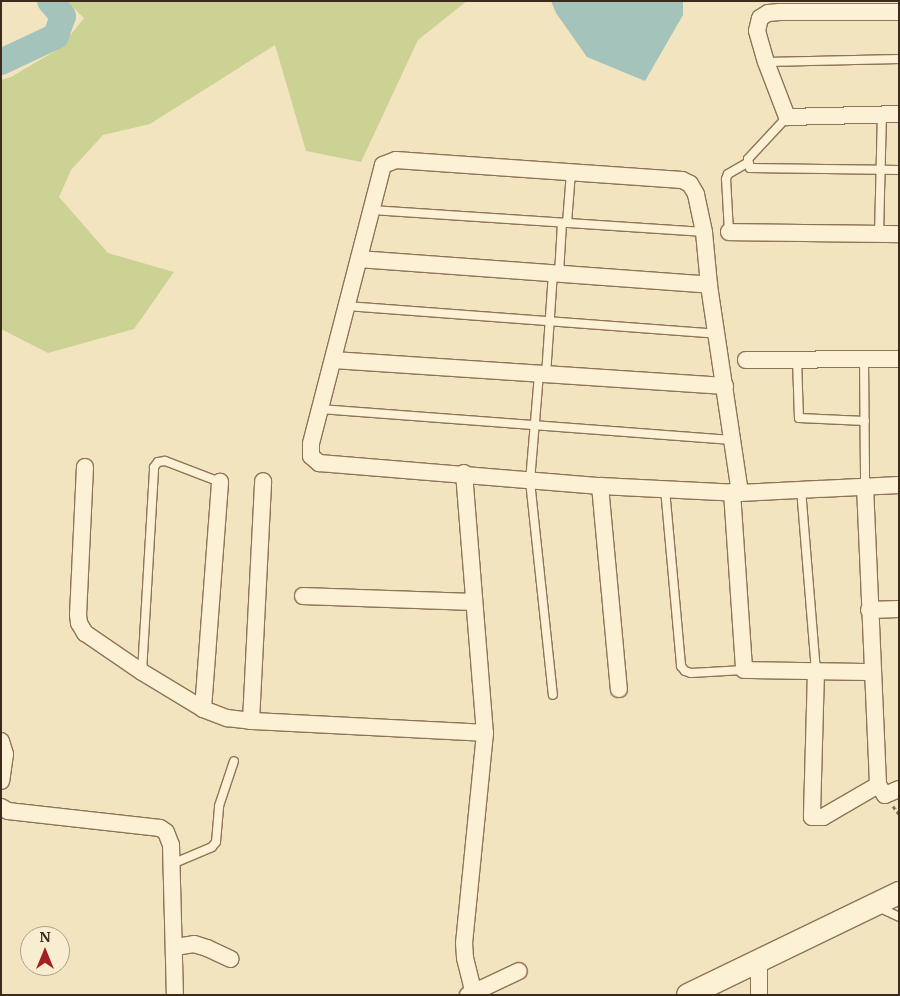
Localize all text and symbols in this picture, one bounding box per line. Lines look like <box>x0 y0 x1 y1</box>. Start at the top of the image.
north arrow <box>20 926 70 976</box>
text: N <box>39 928 51 946</box>

